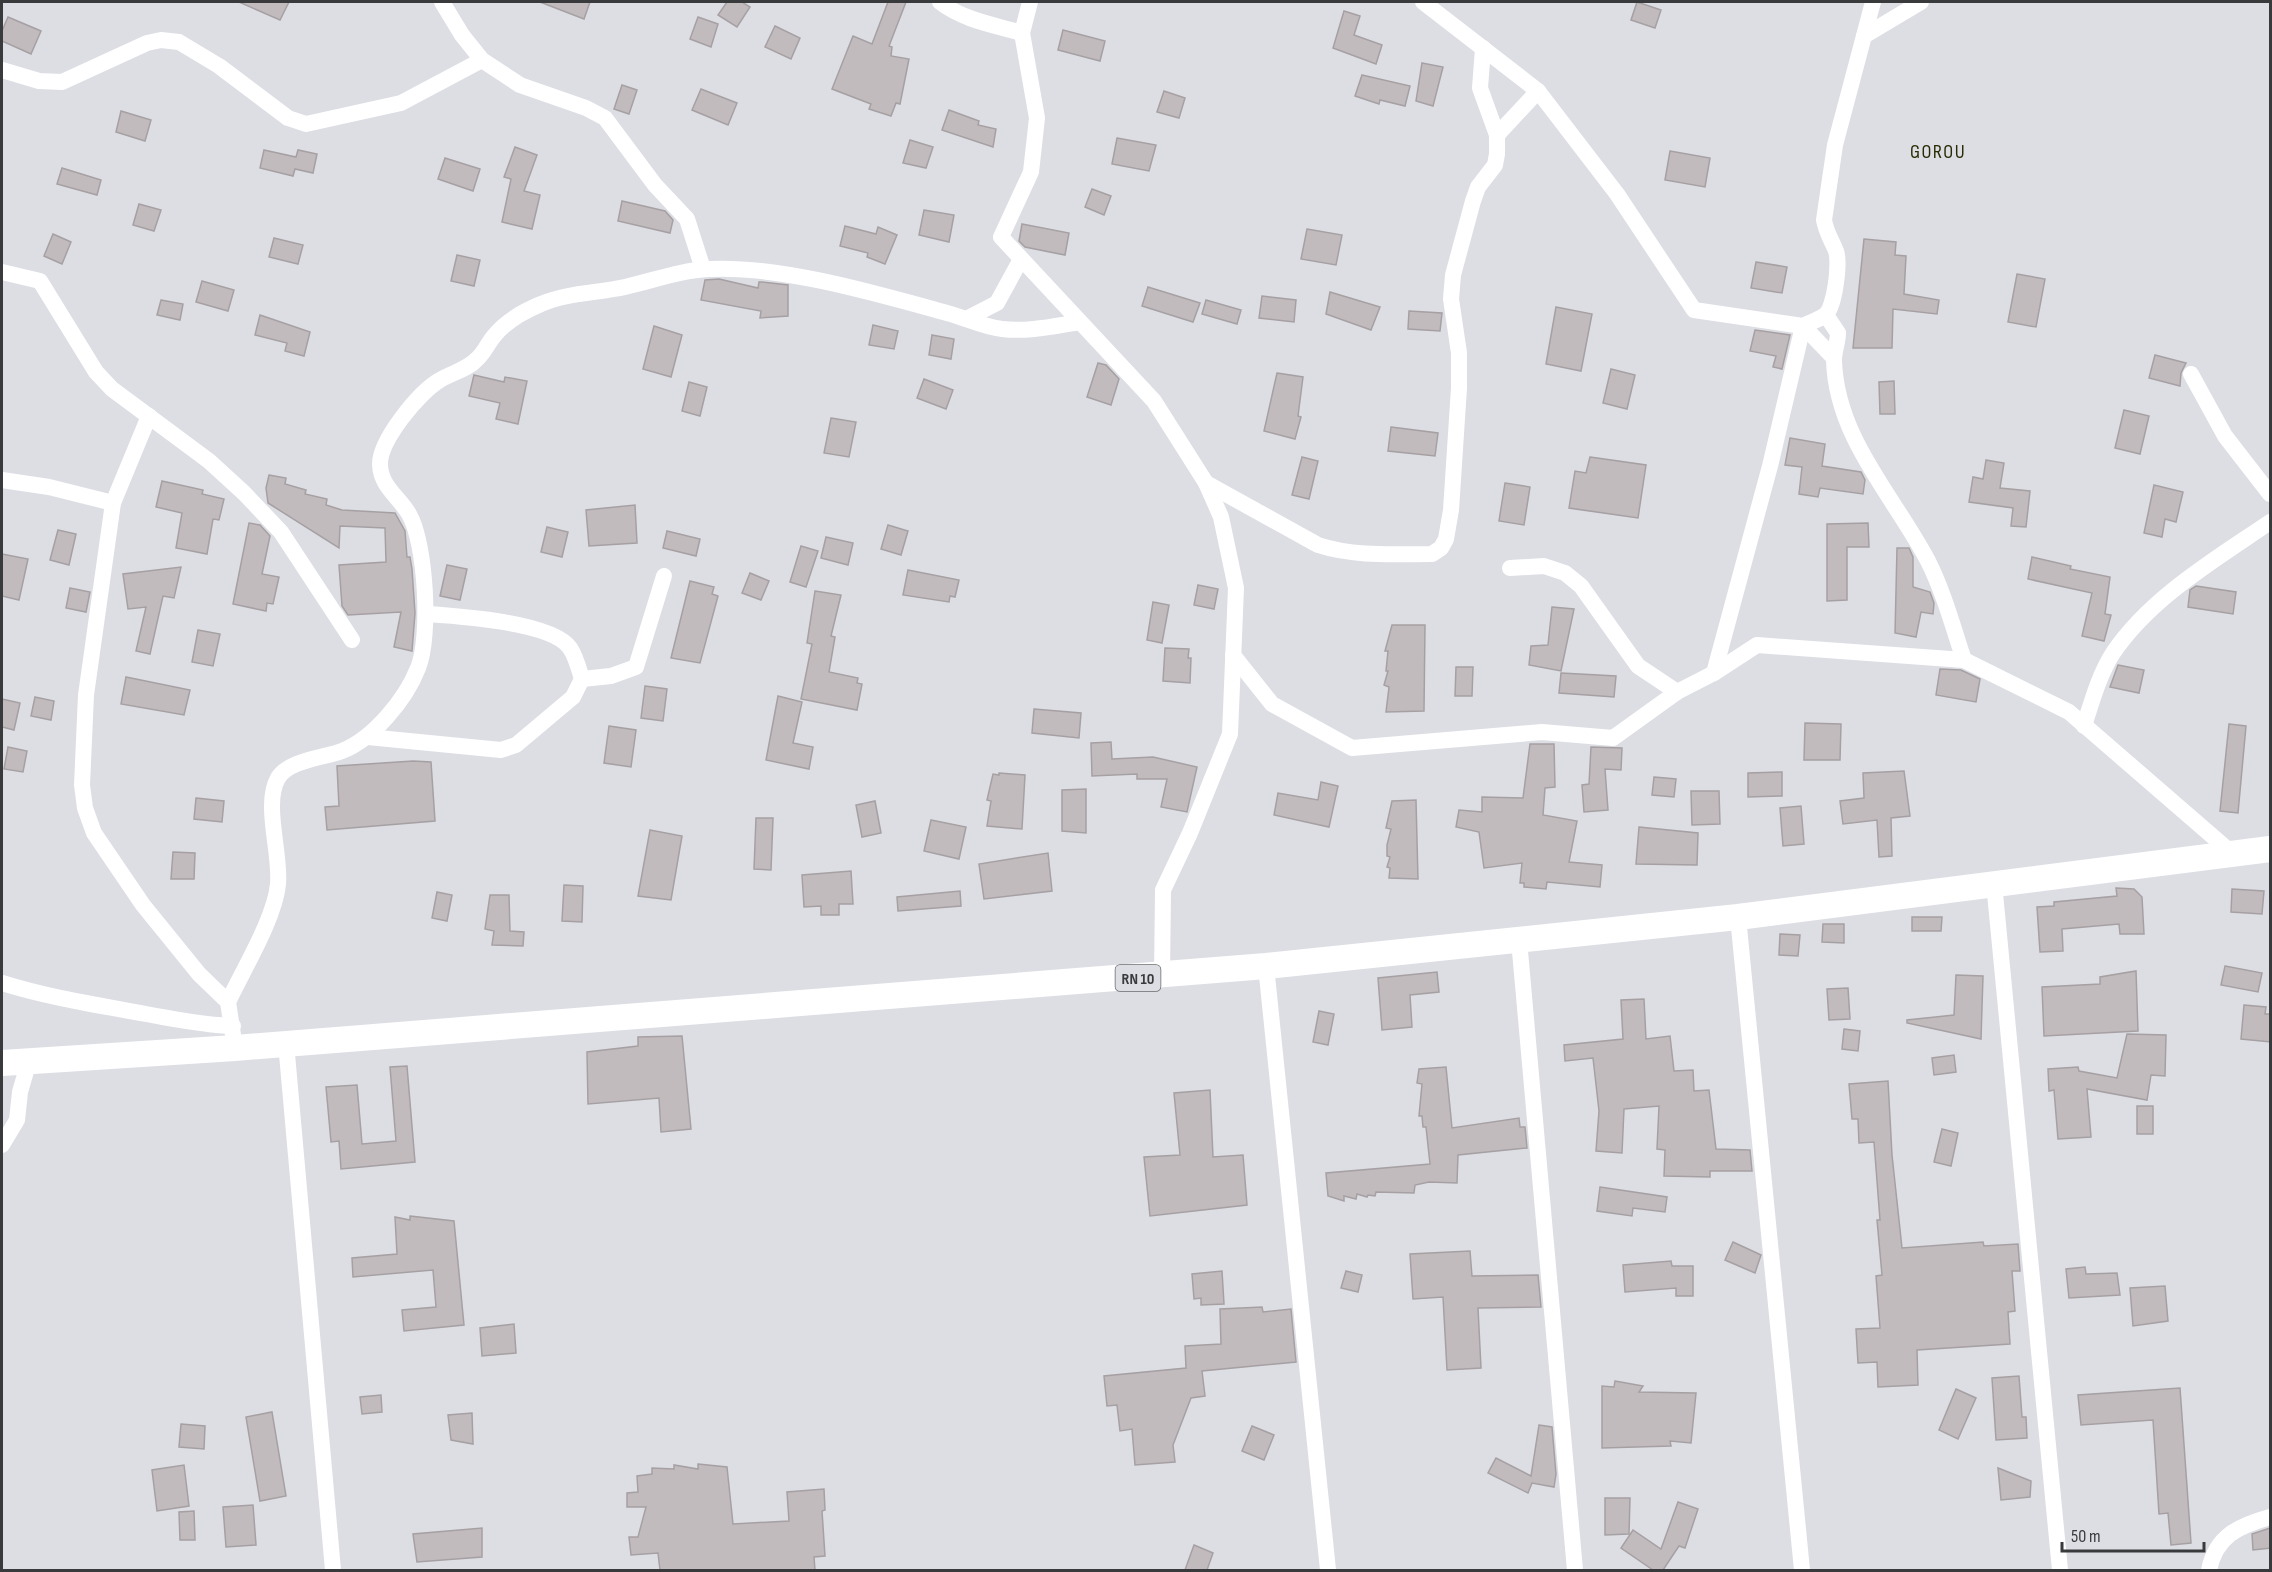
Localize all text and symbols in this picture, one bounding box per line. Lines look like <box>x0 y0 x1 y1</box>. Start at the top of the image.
district label: GOROU <box>1910 140 1966 164</box>
road number: RN 10 <box>1116 965 1160 991</box>
scale bar <box>2062 1515 2204 1553</box>
text: 50 m <box>2071 1526 2101 1547</box>

